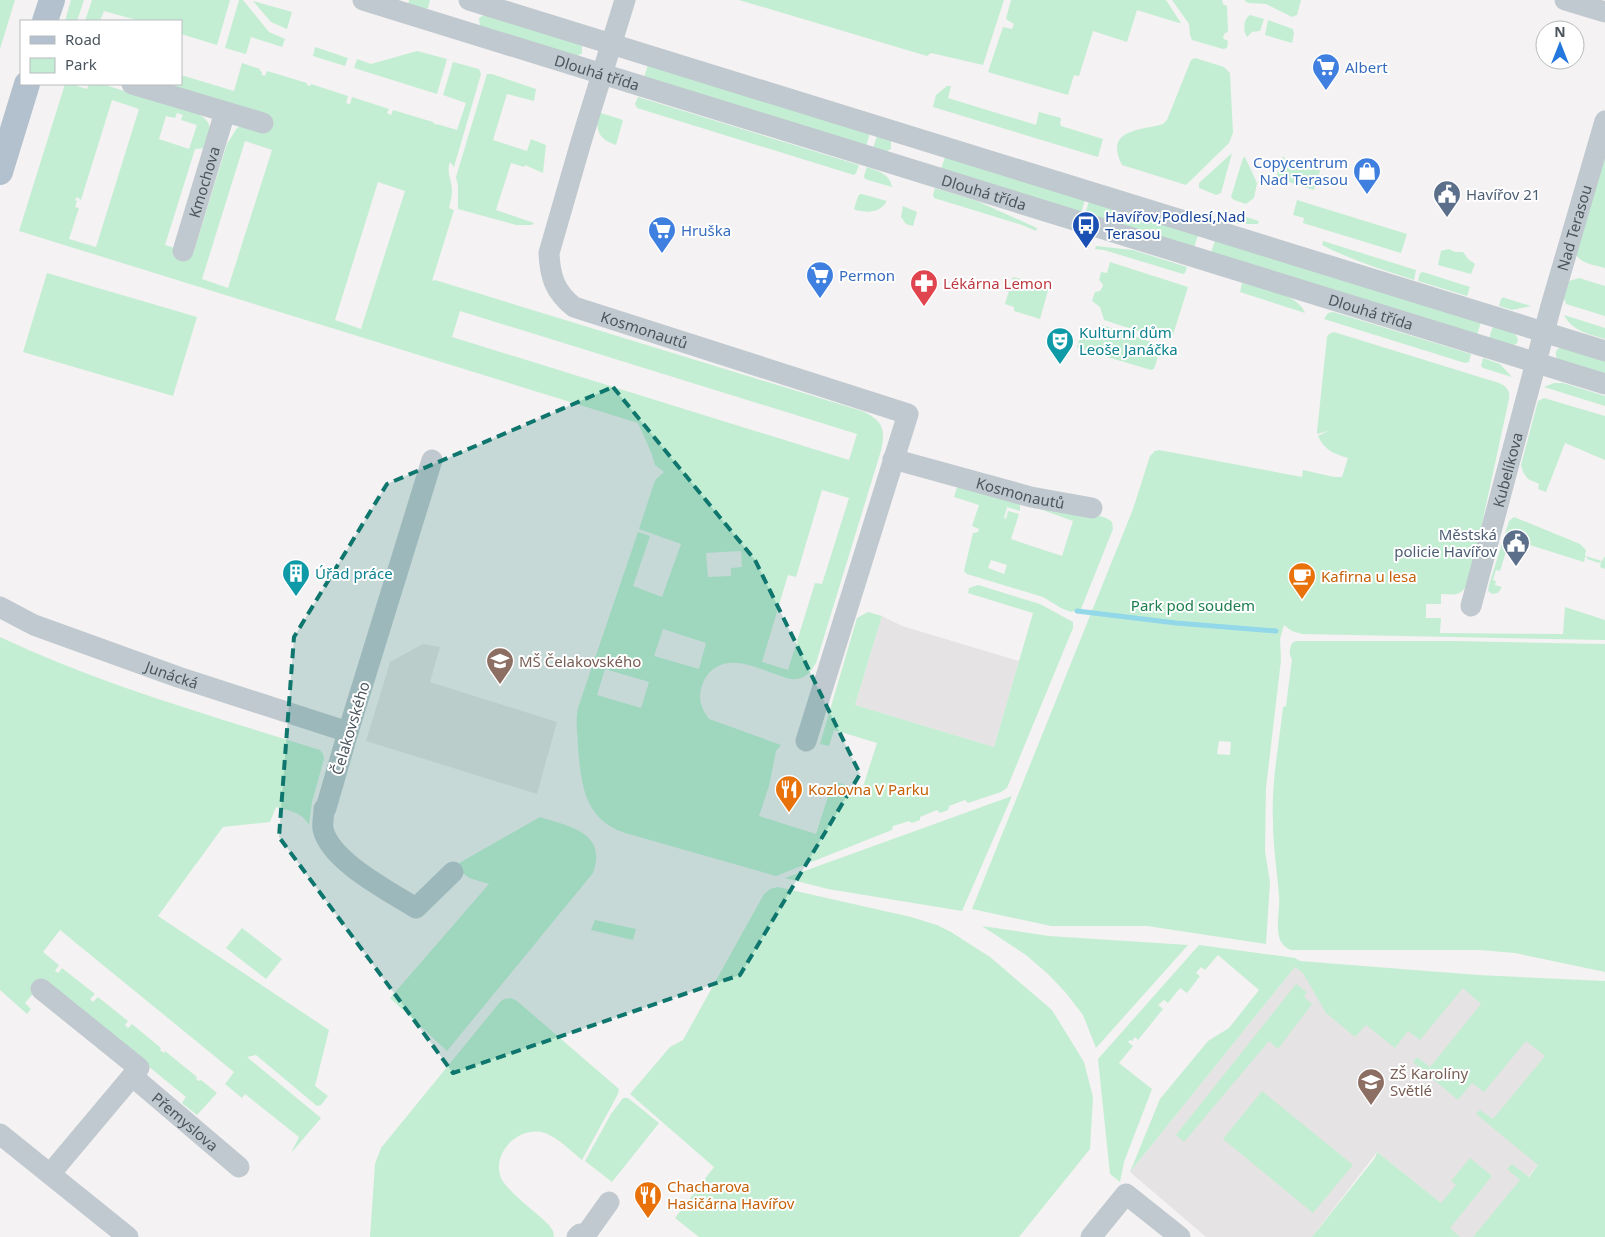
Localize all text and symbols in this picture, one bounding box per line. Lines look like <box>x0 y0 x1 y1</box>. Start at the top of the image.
legend <box>20 20 182 85</box>
north arrow <box>1535 20 1585 70</box>
text: N <box>1554 22 1566 41</box>
text: Road <box>65 29 101 49</box>
street label: Dlouhá třída <box>552 50 642 95</box>
supermarket icon: Albert <box>1311 52 1341 91</box>
text: Park <box>65 54 97 74</box>
place label: Albert <box>1345 57 1388 77</box>
street label: Kmochova <box>184 144 224 220</box>
place label: Copycentrum Nad Terasou <box>1253 152 1348 189</box>
shop icon: Copycentrum Nad Terasou <box>1352 156 1382 195</box>
street label: Dlouhá třída <box>939 169 1029 215</box>
public building icon: Havířov 21 <box>1432 179 1462 218</box>
street label: Nad Terasou <box>1552 182 1596 273</box>
place label: Havířov 21 <box>1466 184 1540 204</box>
place label: Havířov,Podlesí,Nad Terasou <box>1105 206 1246 243</box>
bus stop icon: Havířov,Podlesí,Nad Terasou <box>1071 210 1101 249</box>
supermarket icon: Hruška <box>647 215 677 254</box>
place label: Hruška <box>681 220 731 240</box>
supermarket icon: Permon <box>805 260 835 299</box>
place label: Permon <box>839 265 895 285</box>
pharmacy icon: Lékárna Lemon <box>909 268 939 307</box>
place label: Lékárna Lemon <box>943 273 1052 293</box>
street label: Dlouhá třída <box>1326 289 1416 334</box>
street label: Kosmonautů <box>598 306 691 353</box>
place label: Kulturní dům Leoše Janáčka <box>1079 322 1178 359</box>
theatre icon: Kulturní dům Leoše Janáčka <box>1045 326 1075 365</box>
street label: Kubelíkova <box>1488 430 1527 509</box>
street label: Kosmonautů <box>974 472 1066 513</box>
place label: Městská policie Havířov <box>1394 524 1497 561</box>
public building icon: Městská policie Havířov <box>1501 528 1531 567</box>
building icon: Úřad práce <box>281 558 311 597</box>
cafe icon: Kafirna u lesa <box>1287 561 1317 600</box>
place label: Úřad práce <box>315 563 393 583</box>
place label: Kafirna u lesa <box>1321 566 1417 586</box>
park label: Park pod soudem <box>1131 595 1255 615</box>
school or university icon: MŠ Čelakovského <box>485 646 515 685</box>
place label: MŠ Čelakovského <box>519 651 641 671</box>
street label: Junácká <box>141 655 201 693</box>
street label: Čelakovského <box>326 679 374 777</box>
restaurant icon: Kozlovna V Parku <box>774 774 804 813</box>
place label: Kozlovna V Parku <box>808 779 929 799</box>
place label: ZŠ Karolíny Světlé <box>1390 1063 1468 1100</box>
school or university icon: ZŠ Karolíny Světlé <box>1356 1067 1386 1106</box>
street label: Přemyslova <box>148 1087 223 1155</box>
place label: Chacharova Hasičárna Havířov <box>667 1176 795 1213</box>
restaurant icon: Chacharova Hasičárna Havířov <box>633 1180 663 1219</box>

